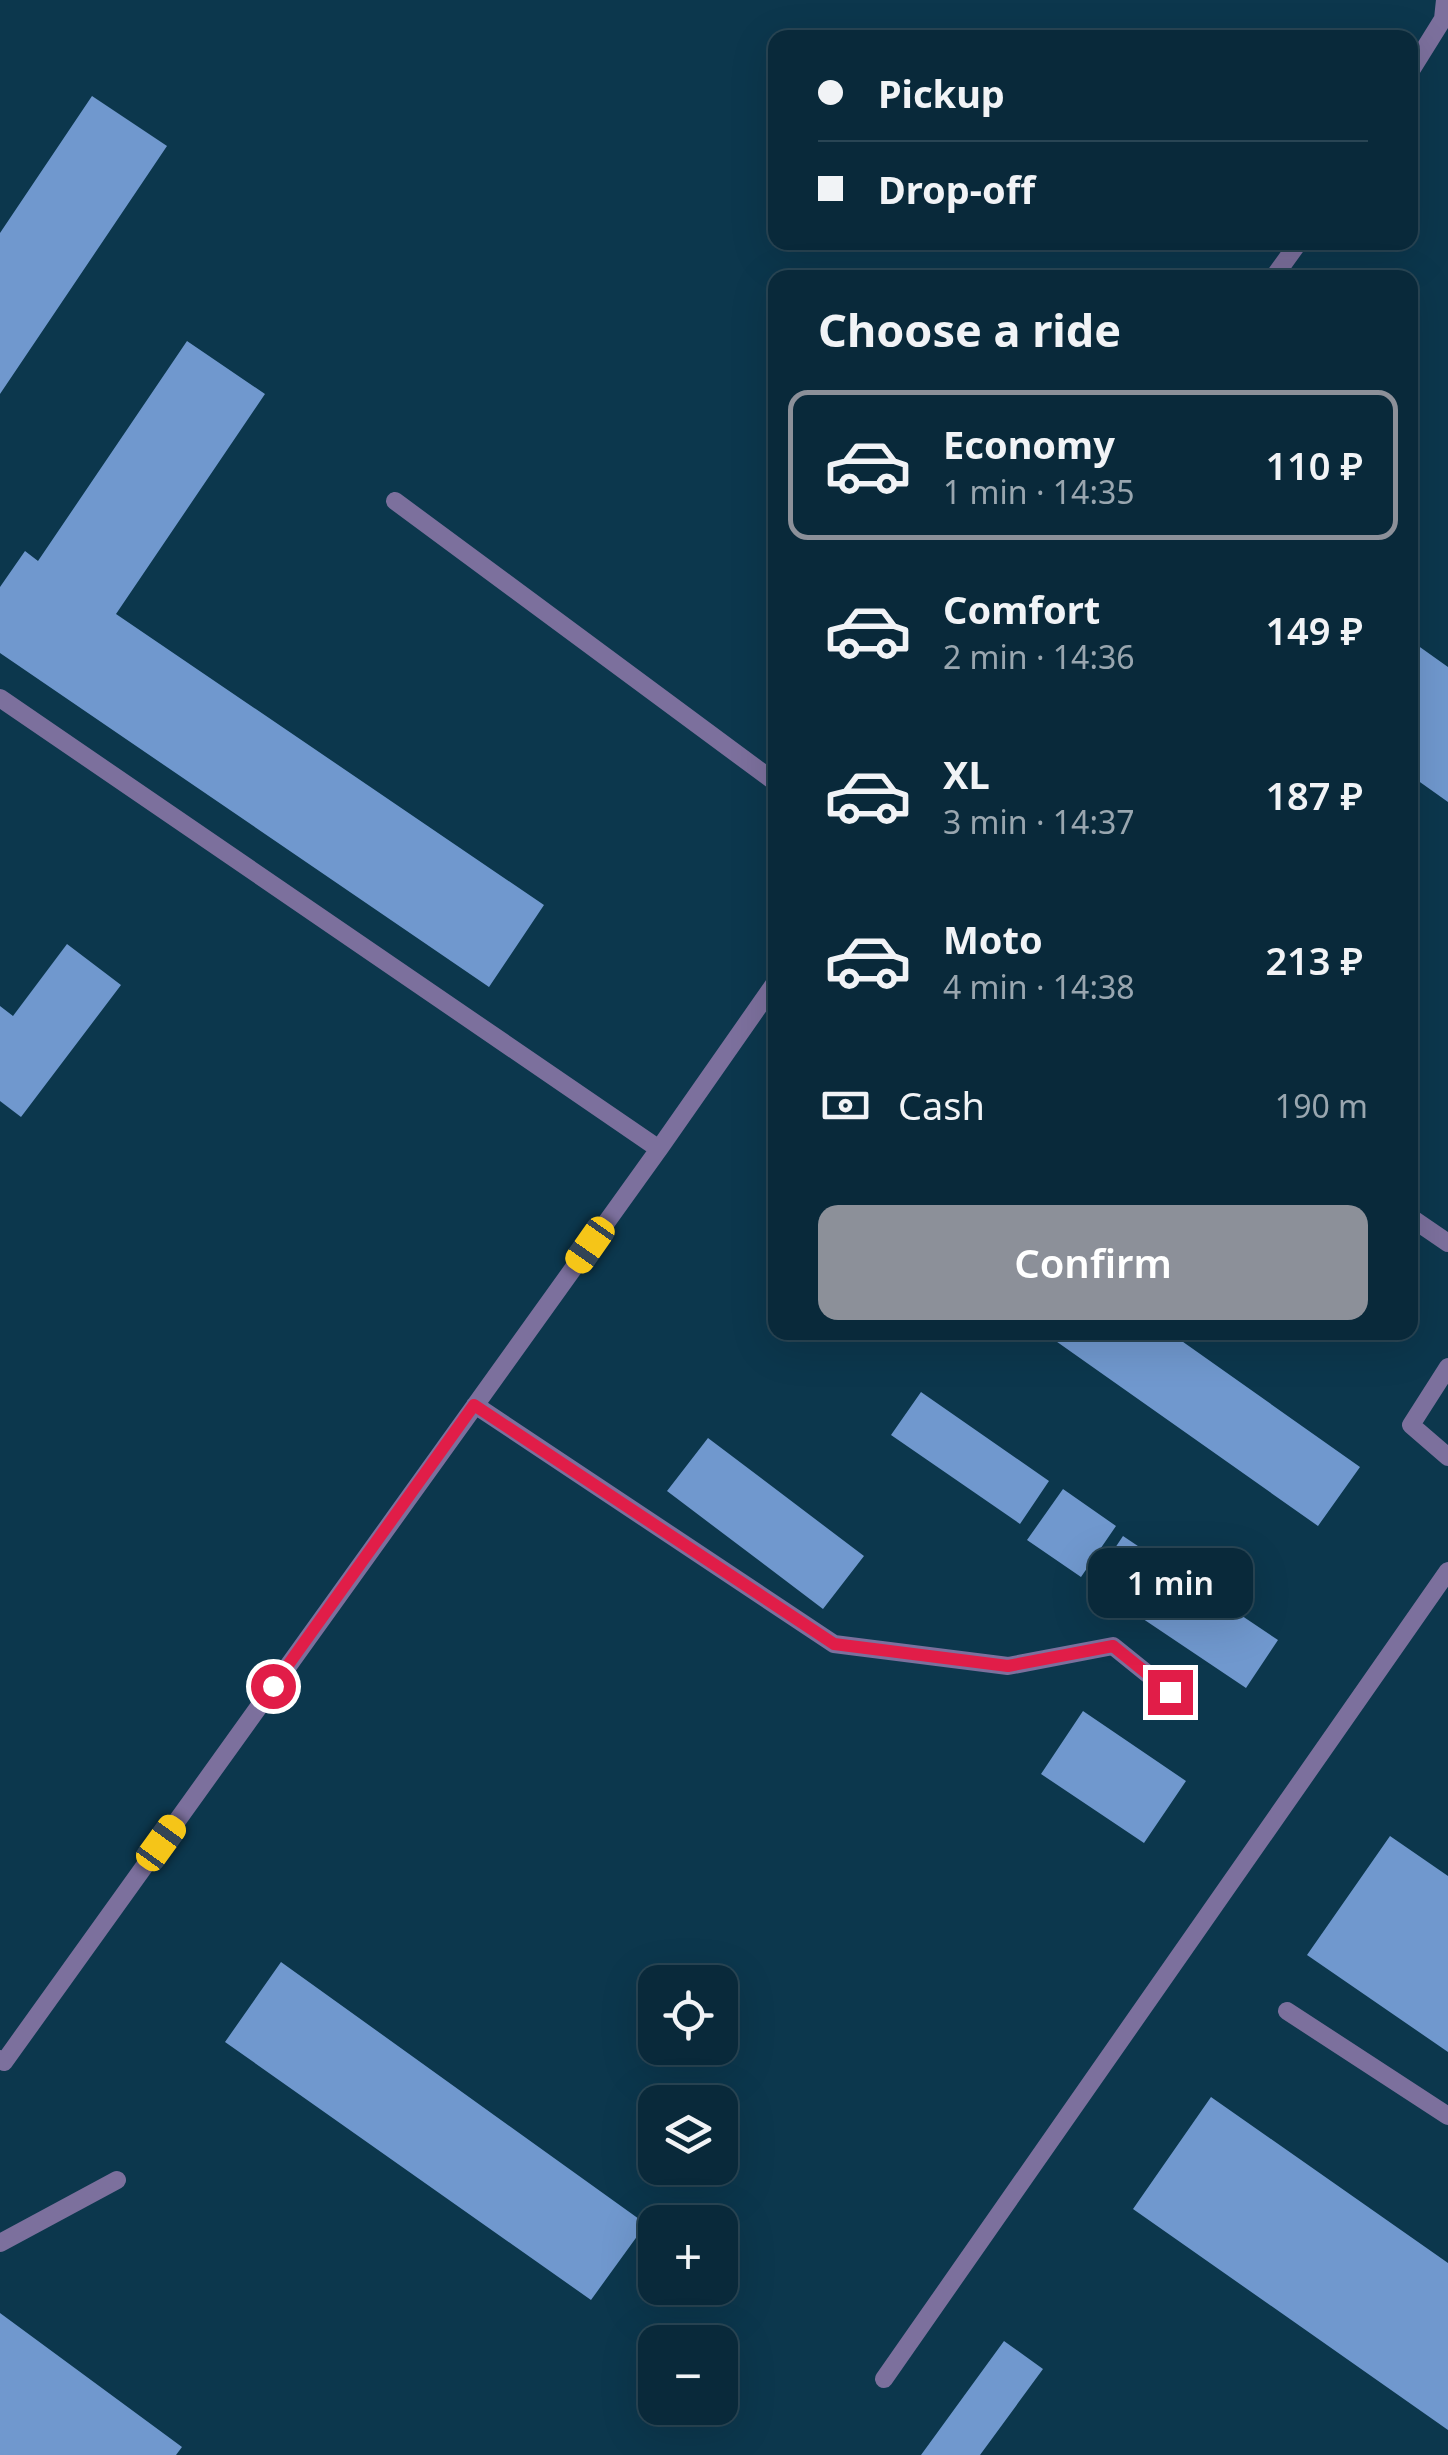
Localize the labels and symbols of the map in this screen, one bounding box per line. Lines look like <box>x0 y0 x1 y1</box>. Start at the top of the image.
car <box>561 1212 619 1278</box>
callout: 1 min <box>1088 1547 1252 1617</box>
route start <box>251 1664 296 1709</box>
route end <box>1148 1670 1193 1715</box>
car <box>131 1810 191 1876</box>

